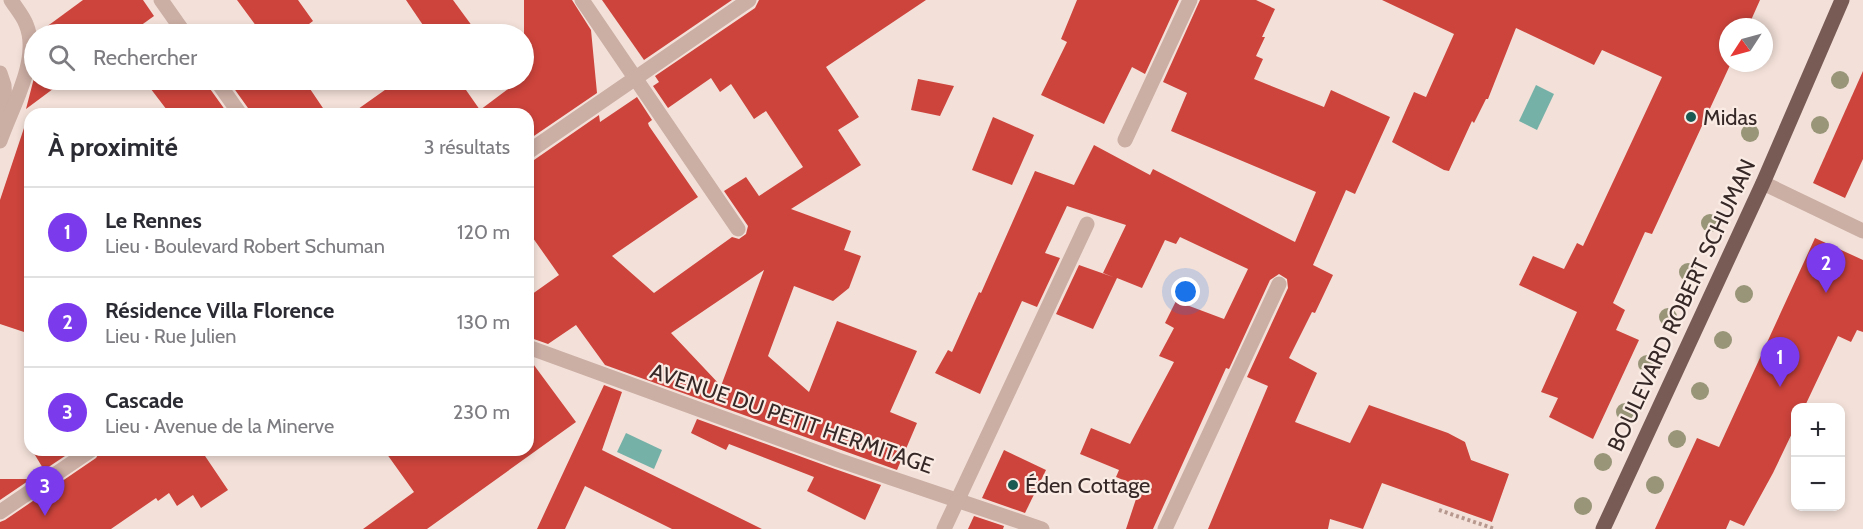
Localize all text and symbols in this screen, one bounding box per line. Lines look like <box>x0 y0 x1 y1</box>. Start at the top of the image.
north arrow <box>1719 18 1773 72</box>
search box <box>24 24 534 90</box>
icon: search <box>45 41 78 74</box>
text: Rechercher <box>93 44 197 71</box>
place label: Midas <box>1703 104 1757 131</box>
marker: Midas <box>1684 110 1698 124</box>
text: À proximité <box>48 131 178 163</box>
text: 3 résultats <box>424 135 510 159</box>
street label: BOULEVARD ROBERT SCHUMAN <box>1602 155 1761 456</box>
text: Le Rennes <box>105 207 202 234</box>
text: 1 <box>64 220 71 244</box>
text: 120 m <box>457 220 510 244</box>
text: Lieu · Boulevard Robert Schuman <box>105 234 385 258</box>
pin: 2 <box>1806 244 1846 293</box>
your location <box>1171 277 1200 306</box>
text: Résidence Villa Florence <box>105 297 334 324</box>
text: 2 <box>62 310 73 334</box>
text: 130 m <box>457 310 510 334</box>
text: Lieu · Rue Julien <box>105 324 237 348</box>
pin: 1 <box>1760 338 1800 387</box>
street label: AVENUE DU PETIT HERMITAGE <box>647 357 937 480</box>
text: Cascade <box>105 387 184 414</box>
text: 3 <box>62 400 73 424</box>
text: 230 m <box>453 400 510 424</box>
map controls <box>1791 403 1845 511</box>
button: + <box>1791 403 1845 457</box>
text: Lieu · Avenue de la Minerve <box>105 414 334 438</box>
button: − <box>1791 457 1845 511</box>
pin: 3 <box>26 466 64 516</box>
place label: Éden Cottage <box>1025 472 1150 499</box>
marker: Éden Cottage <box>1006 478 1020 492</box>

